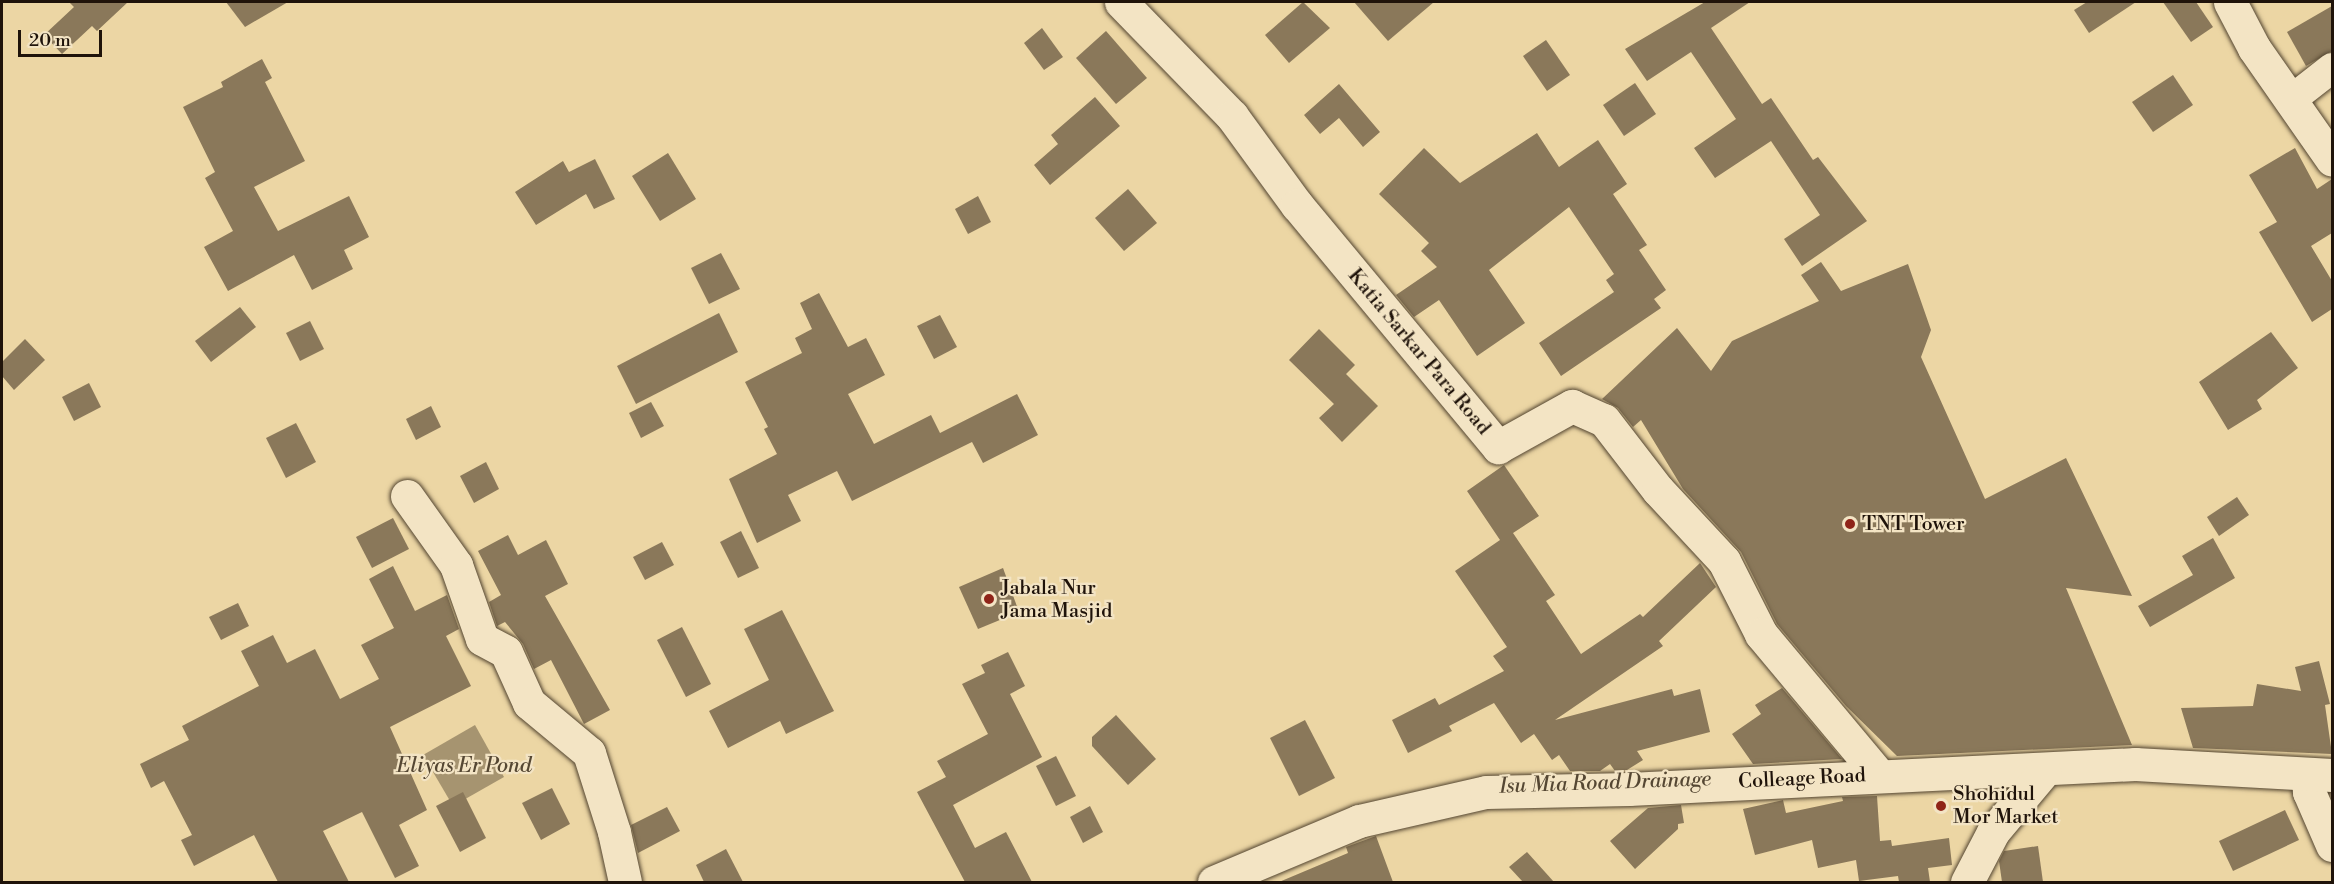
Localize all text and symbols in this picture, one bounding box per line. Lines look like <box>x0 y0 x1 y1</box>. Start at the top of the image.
scale bar <box>21 18 105 56</box>
text: 20 m <box>29 29 71 52</box>
street label: Katia Sarkar Para Road <box>1343 264 1495 440</box>
place label: TNT Tower <box>1862 512 1965 536</box>
marker: TNT Tower <box>1843 517 1857 531</box>
place label: Jabala Nur Jama Masjid <box>1001 576 1112 623</box>
marker: Jabala Nur Jama Masjid <box>982 592 996 606</box>
water label: Eliyas Er Pond <box>396 753 532 779</box>
street label: Colleage Road <box>1738 764 1866 794</box>
water label: Isu Mia Road Drainage <box>1499 767 1711 799</box>
place label: Shohidul Mor Market <box>1953 783 2058 830</box>
marker: Shohidul Mor Market <box>1934 799 1948 813</box>

